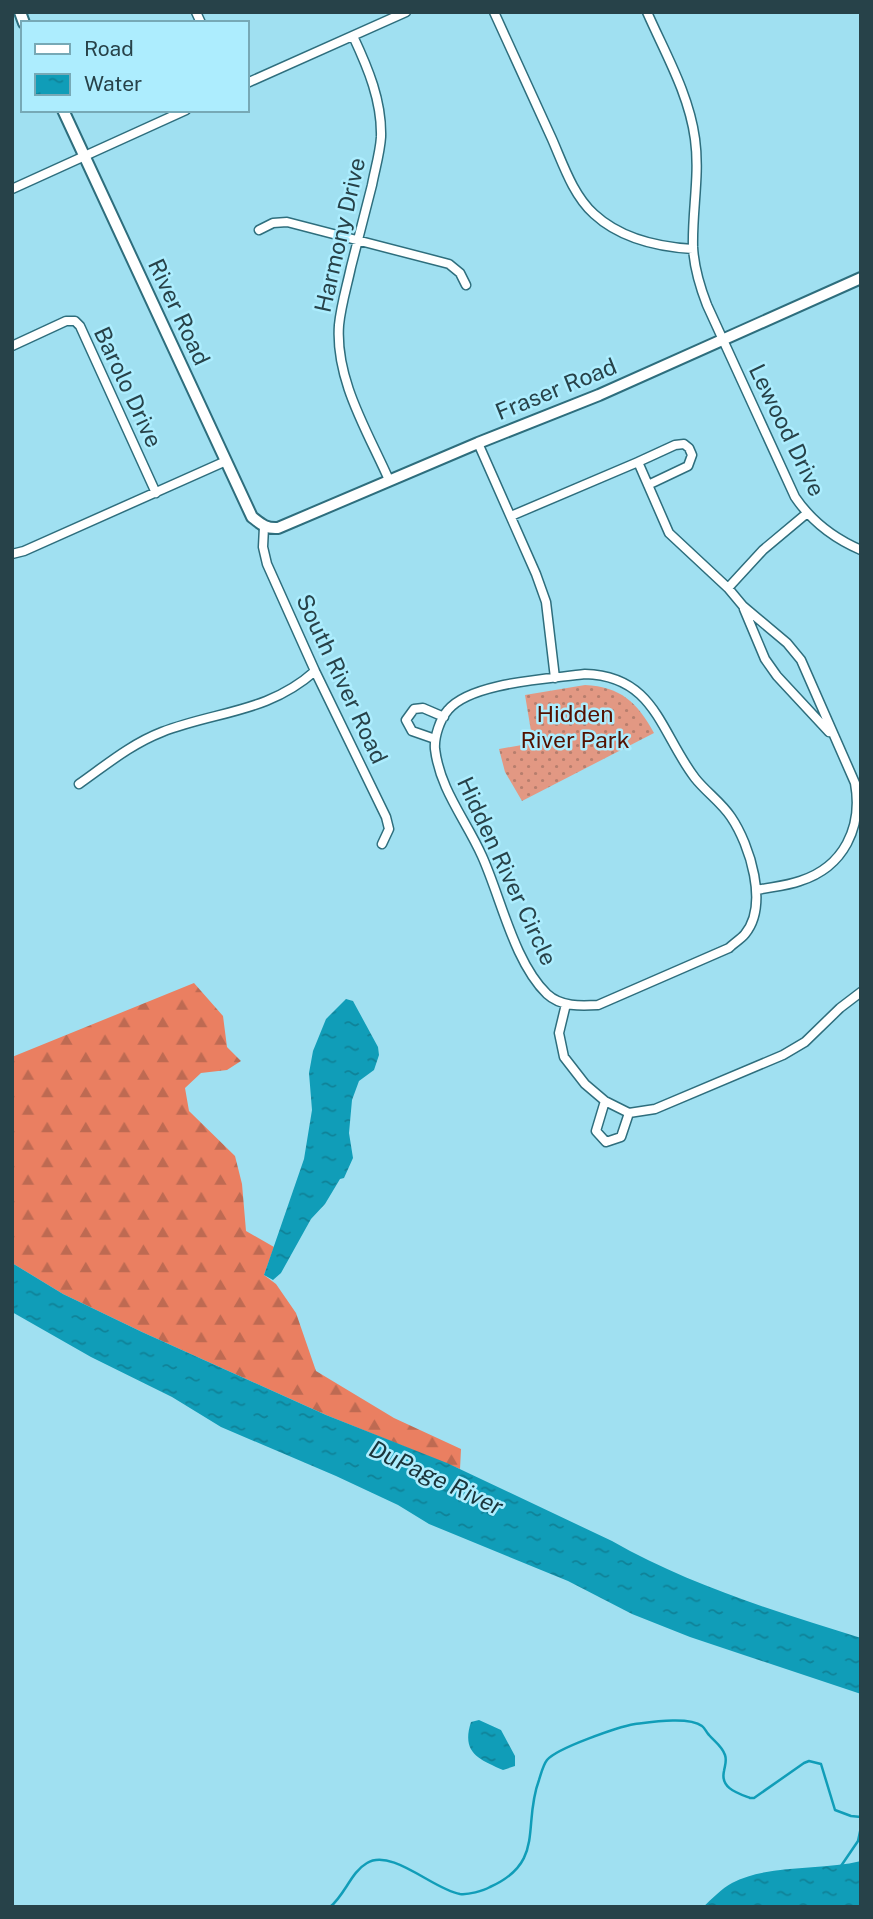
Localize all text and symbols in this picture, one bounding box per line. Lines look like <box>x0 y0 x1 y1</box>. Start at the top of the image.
legend <box>21 21 248 112</box>
text: Road <box>84 36 134 61</box>
text: Water <box>84 71 142 96</box>
street label: Harmony Drive <box>309 155 370 315</box>
street label: River Road <box>143 254 216 369</box>
street label: Barolo Drive <box>89 322 168 451</box>
street label: Fraser Road <box>491 352 620 425</box>
street label: Lewood Drive <box>744 359 831 500</box>
street label: South River Road <box>291 590 394 768</box>
park label: Hidden River Park <box>520 700 630 753</box>
street label: Hidden River Circle <box>452 772 563 969</box>
water label: DuPage River <box>365 1434 509 1521</box>

